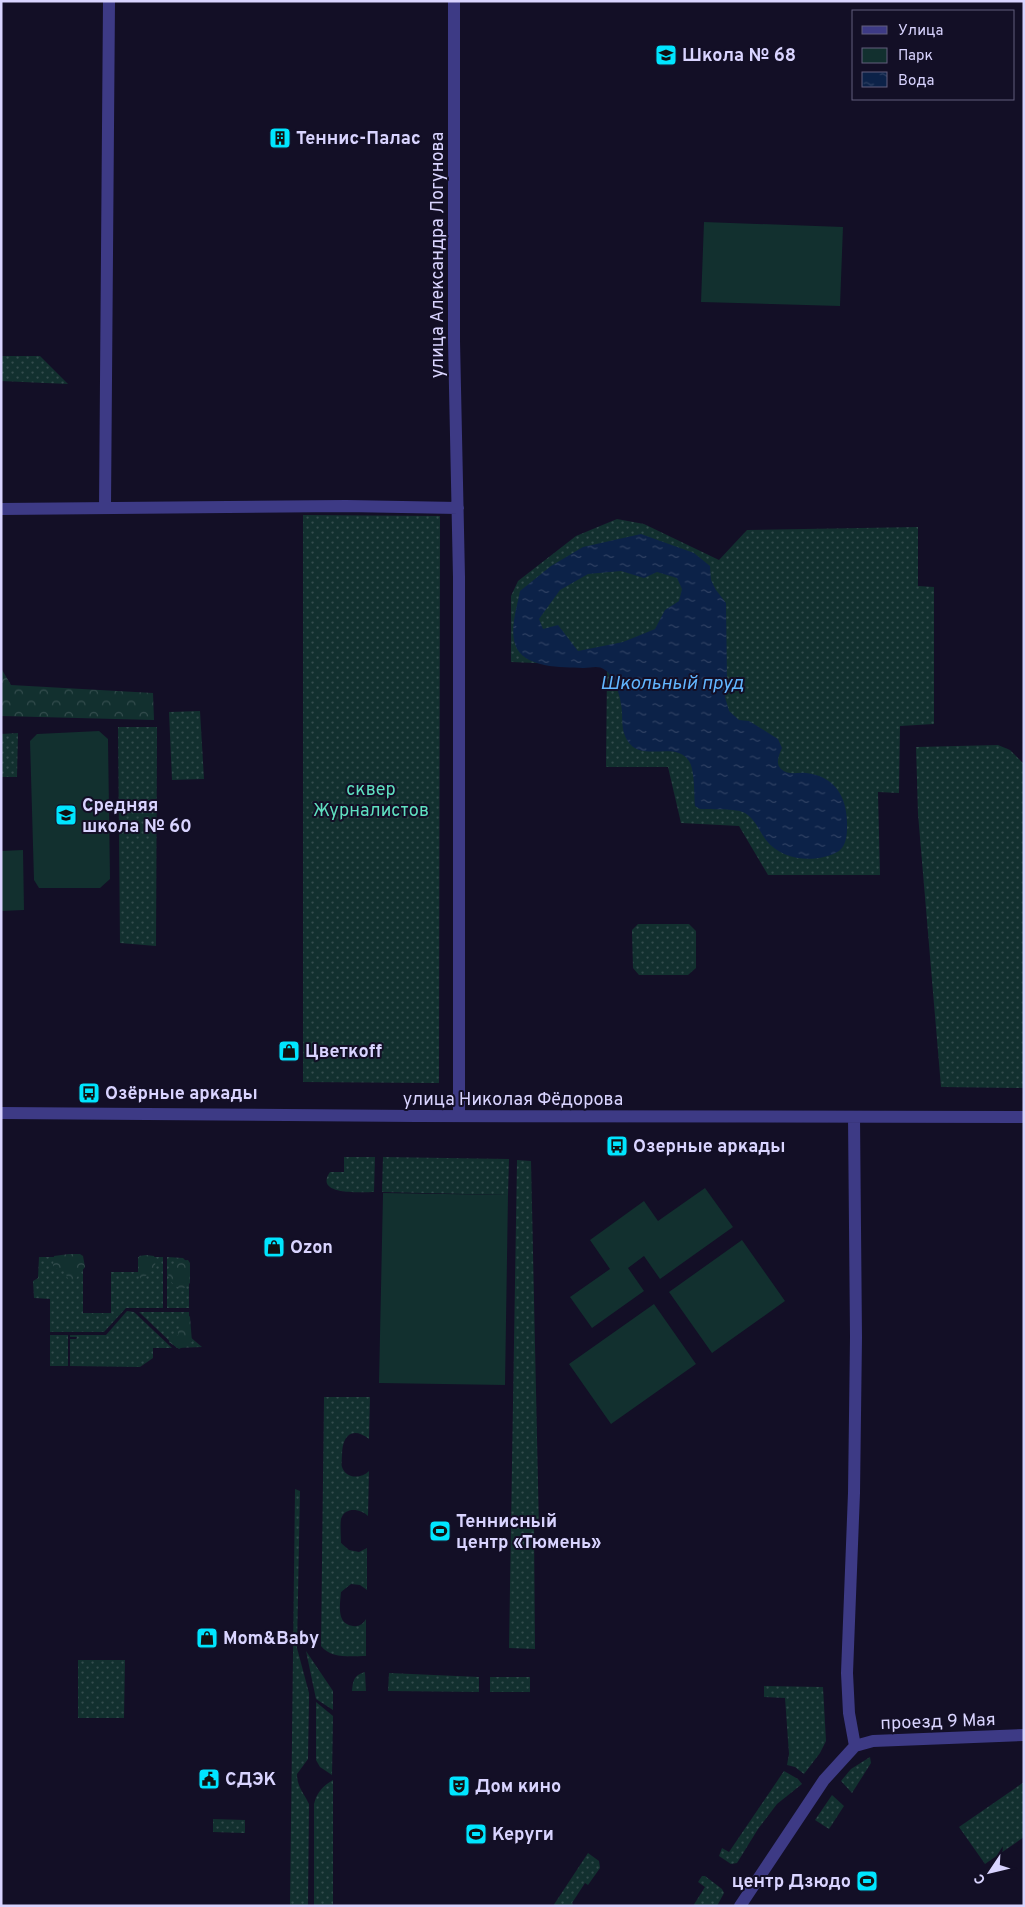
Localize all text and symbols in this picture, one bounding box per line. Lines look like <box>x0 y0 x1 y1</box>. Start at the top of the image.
legend <box>852 10 1015 100</box>
text: Улица <box>898 22 943 41</box>
school or university icon: Школа № 68 <box>654 43 678 67</box>
place label: Школа № 68 <box>682 45 796 68</box>
text: Парк <box>898 47 933 66</box>
text: Вода <box>898 72 934 91</box>
building icon: Теннис-Палас <box>268 126 292 150</box>
place label: Теннис-Палас <box>296 128 421 151</box>
street label: улица Александра Логунова <box>427 132 450 378</box>
water label: Школьный пруд <box>600 672 744 696</box>
park label: сквер Журналистов <box>313 779 429 823</box>
place label: Средняя школа № 60 <box>82 795 192 839</box>
school or university icon: Средняя школа № 60 <box>54 803 78 827</box>
shop icon: Цветкоff <box>277 1039 301 1063</box>
place label: Цветкоff <box>305 1041 382 1064</box>
bus stop icon: Озёрные аркады <box>77 1081 101 1105</box>
place label: Озёрные аркады <box>105 1083 258 1106</box>
street label: улица Николая Фёдорова <box>403 1089 623 1112</box>
bus stop icon: Озерные аркады <box>605 1134 629 1158</box>
place label: Озерные аркады <box>633 1136 786 1159</box>
shop icon: Ozon <box>262 1235 286 1259</box>
place label: Ozon <box>290 1237 333 1260</box>
place label: Теннисный центр «Тюмень» <box>456 1511 601 1555</box>
sports icon: Теннисный центр «Тюмень» <box>428 1519 452 1543</box>
shop icon: Mom&Baby <box>195 1626 219 1650</box>
place label: Mom&Baby <box>223 1628 319 1651</box>
street label: проезд 9 Мая <box>880 1709 996 1736</box>
public building icon: СДЭК <box>197 1767 221 1791</box>
place label: СДЭК <box>225 1769 277 1792</box>
theatre icon: Дом кино <box>447 1774 471 1798</box>
place label: Дом кино <box>475 1776 561 1799</box>
sports icon: Керуги <box>464 1822 488 1846</box>
place label: Керуги <box>492 1824 554 1847</box>
north arrow <box>965 1847 1015 1897</box>
sports icon: центр Дзюдо <box>855 1869 879 1893</box>
text: С <box>971 1870 990 1887</box>
place label: центр Дзюдо <box>732 1871 851 1894</box>

